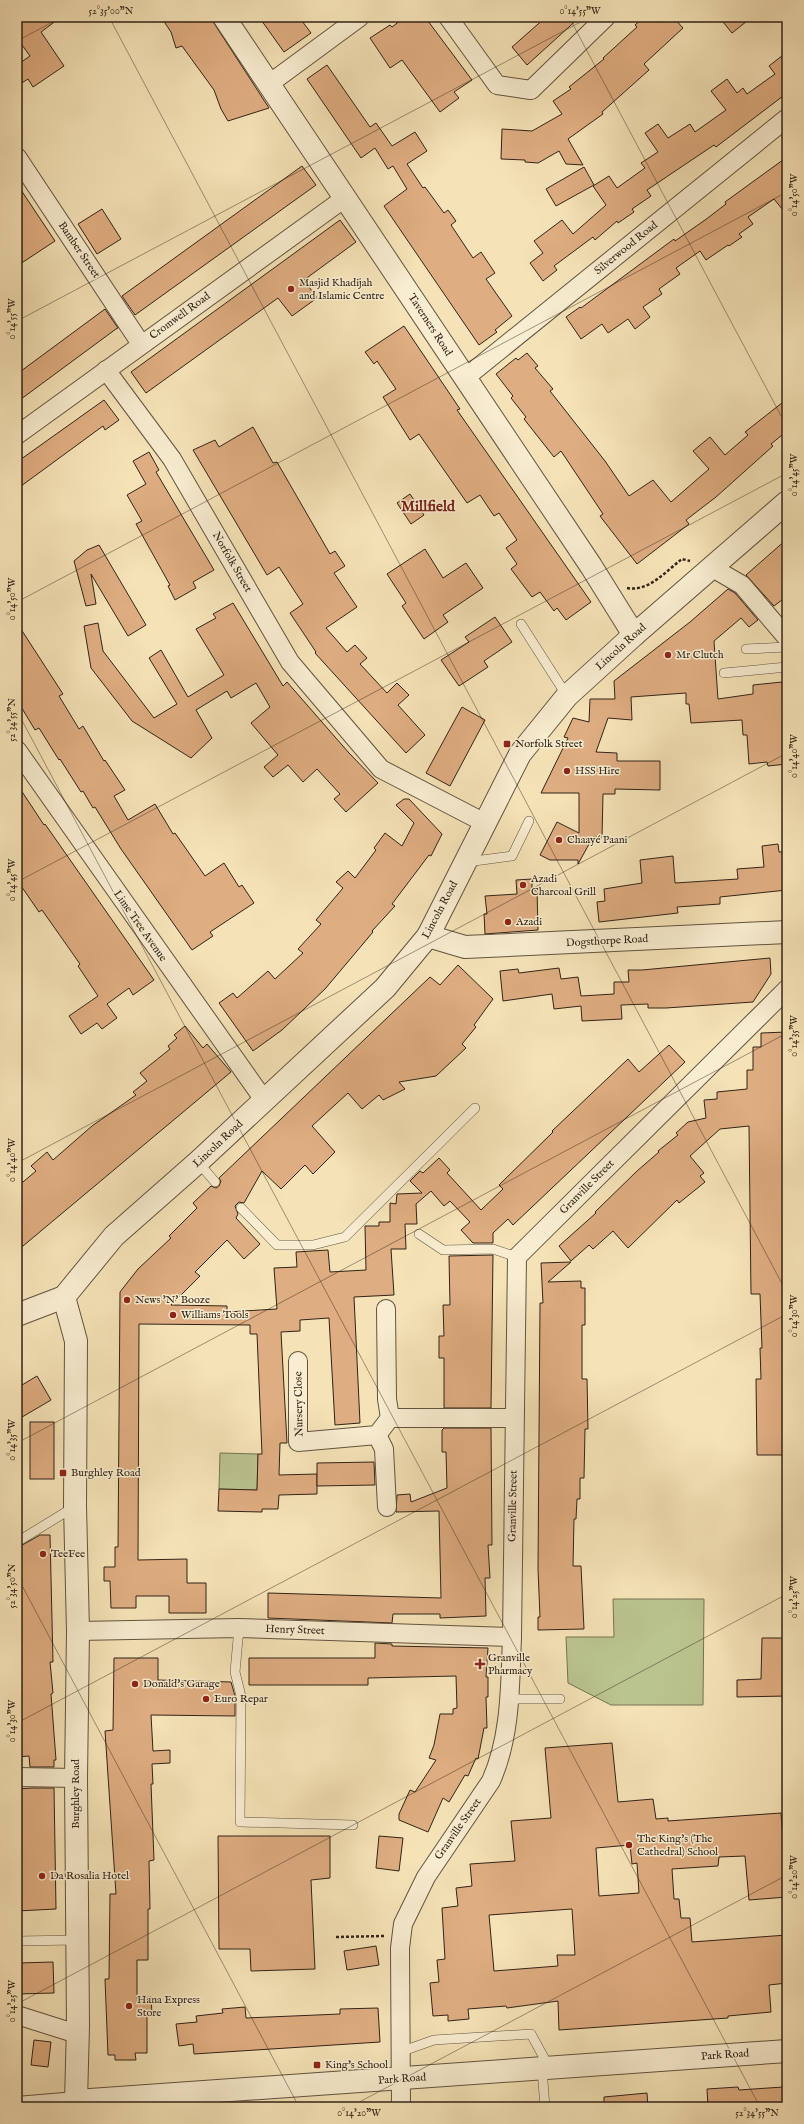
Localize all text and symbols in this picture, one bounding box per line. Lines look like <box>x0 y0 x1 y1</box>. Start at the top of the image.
text: 52°35'00"N <box>88 5 134 18</box>
text: 0°14'55"W <box>559 5 601 18</box>
text: 0°14'50"W <box>788 173 801 216</box>
street label: Silverwood Road <box>591 218 661 278</box>
street label: Bamber Street <box>55 219 103 281</box>
place label: Masjid Khadijah and Islamic Centre <box>299 276 384 303</box>
marker: Masjid Khadijah and Islamic Centre <box>286 284 296 294</box>
street label: Cromwell Road <box>147 289 213 343</box>
street label: Taverners Road <box>405 291 455 359</box>
text: 0°14'55"W <box>6 298 19 340</box>
text: 0°14'45"W <box>788 453 801 496</box>
district label: Millfield <box>401 497 456 516</box>
street label: Norfolk Street <box>209 529 255 595</box>
text: 0°14'50"W <box>6 577 19 620</box>
street label: Lincoln Road <box>593 621 649 673</box>
place label: Mr Clutch <box>676 648 724 662</box>
marker: Mr Clutch <box>663 650 673 660</box>
text: 52°34'55"N <box>6 698 19 742</box>
text: 0°14'40"W <box>788 734 801 778</box>
place label: Norfolk Street <box>515 737 583 751</box>
marker: Norfolk Street <box>502 739 512 749</box>
place label: HSS Hire <box>575 764 620 778</box>
marker: HSS Hire <box>562 766 572 776</box>
place label: Chaayé Paani <box>567 833 627 847</box>
marker: Chaayé Paani <box>554 835 564 845</box>
text: 0°14'45"W <box>6 858 19 901</box>
place label: Azadi Charcoal Grill <box>530 872 596 899</box>
street label: Lincoln Road <box>419 879 461 941</box>
marker: Azadi Charcoal Grill <box>518 880 528 890</box>
street label: Lime Tree Avenue <box>110 888 170 964</box>
place label: Azadi <box>515 915 542 929</box>
marker: Azadi <box>503 917 513 927</box>
street label: Dogsthorpe Road <box>565 932 649 950</box>
text: 0°14'35"W <box>788 1015 801 1057</box>
street label: Lincoln Road <box>190 1117 246 1171</box>
text: 0°14'40"W <box>6 1138 19 1182</box>
street label: Granville Street <box>557 1156 618 1217</box>
place label: News 'N' Booze <box>135 1293 210 1307</box>
text: 0°14'30"W <box>788 1294 801 1337</box>
marker: News 'N' Booze <box>122 1295 132 1305</box>
place label: Williams Tools <box>181 1308 249 1322</box>
marker: Williams Tools <box>168 1310 178 1320</box>
street label: Nursery Close <box>291 1371 307 1437</box>
text: 0°14'35"W <box>6 1419 19 1461</box>
place label: Burghley Road <box>71 1466 141 1480</box>
marker: Burghley Road <box>58 1468 68 1478</box>
street label: Granville Street <box>505 1470 521 1542</box>
place label: TeeFee <box>51 1547 85 1561</box>
marker: TeeFee <box>38 1549 48 1559</box>
text: 52°34'50"N <box>6 1563 19 1608</box>
text: 0°14'25"W <box>788 1575 801 1618</box>
street label: Henry Street <box>265 1622 325 1638</box>
place label: Granville Pharmacy <box>488 1651 533 1678</box>
marker: Granville Pharmacy <box>475 1659 485 1669</box>
place label: Donald's Garage <box>143 1677 220 1691</box>
marker: Donald's Garage <box>130 1679 140 1689</box>
place label: Euro Repar <box>214 1692 268 1706</box>
marker: Euro Repar <box>201 1694 211 1704</box>
text: 0°14'30"W <box>6 1699 19 1742</box>
street label: Burghley Road <box>69 1759 83 1829</box>
street label: Granville Street <box>432 1795 484 1862</box>
place label: The King's (The Cathedral) School <box>637 1832 718 1859</box>
marker: The King's (The Cathedral) School <box>624 1840 634 1850</box>
text: 0°14'20"W <box>788 1855 801 1899</box>
place label: Da Rosalia Hotel <box>50 1869 129 1883</box>
marker: Da Rosalia Hotel <box>37 1871 47 1881</box>
text: 0°14'25"W <box>6 1979 19 2022</box>
place label: Hana Express Store <box>137 1993 200 2020</box>
marker: Hana Express Store <box>124 2001 134 2011</box>
street label: Park Road <box>700 2046 750 2064</box>
place label: King's School <box>325 2058 388 2072</box>
marker: King's School <box>312 2060 322 2070</box>
street label: Park Road <box>377 2070 427 2088</box>
text: 0°14'20"W <box>337 2107 381 2120</box>
text: 52°34'55"N <box>735 2107 779 2120</box>

